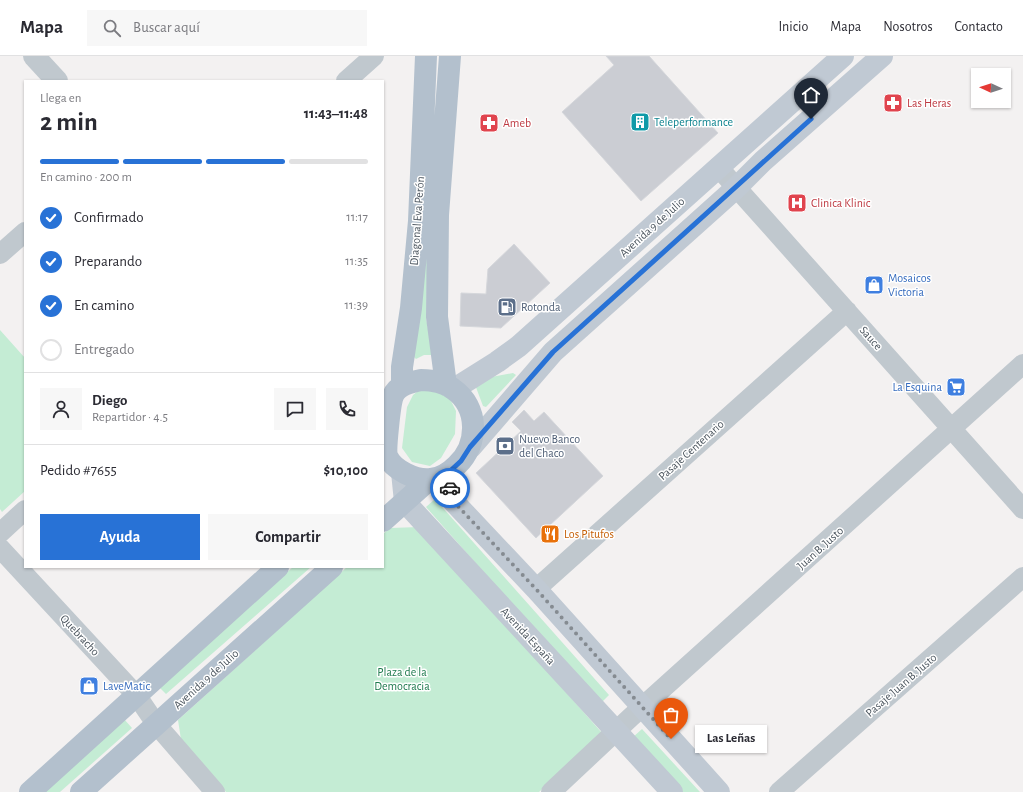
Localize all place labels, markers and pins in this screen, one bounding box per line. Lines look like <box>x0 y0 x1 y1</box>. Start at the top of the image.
pin <box>794 78 828 119</box>
pharmacy icon: Las Heras <box>882 92 904 114</box>
place label: Las Heras <box>907 97 951 109</box>
building icon: Teleperformance <box>629 111 651 133</box>
pharmacy icon: Ameb <box>478 112 500 134</box>
place label: Teleperformance <box>654 116 733 128</box>
place label: Ameb <box>503 117 531 129</box>
hospital icon: Clinica Klinic <box>786 192 808 214</box>
place label: Clinica Klinic <box>811 197 871 209</box>
place label: Mosaicos Victoria <box>888 272 931 298</box>
shop icon: Mosaicos Victoria <box>863 274 885 296</box>
fuel station icon: Rotonda <box>496 296 518 318</box>
place label: Rotonda <box>521 301 561 313</box>
supermarket icon: La Esquina <box>945 376 967 398</box>
place label: La Esquina <box>892 381 942 393</box>
place label: Nuevo Banco del Chaco <box>519 433 580 459</box>
bank icon: Nuevo Banco del Chaco <box>494 435 516 457</box>
restaurant icon: Los Pitufos <box>539 523 561 545</box>
place label: Los Pitufos <box>564 528 614 540</box>
shop icon: LaveMatic <box>78 675 100 697</box>
place label: LaveMatic <box>103 680 150 692</box>
pin <box>654 698 688 739</box>
callout: Las Leñas <box>695 725 767 753</box>

